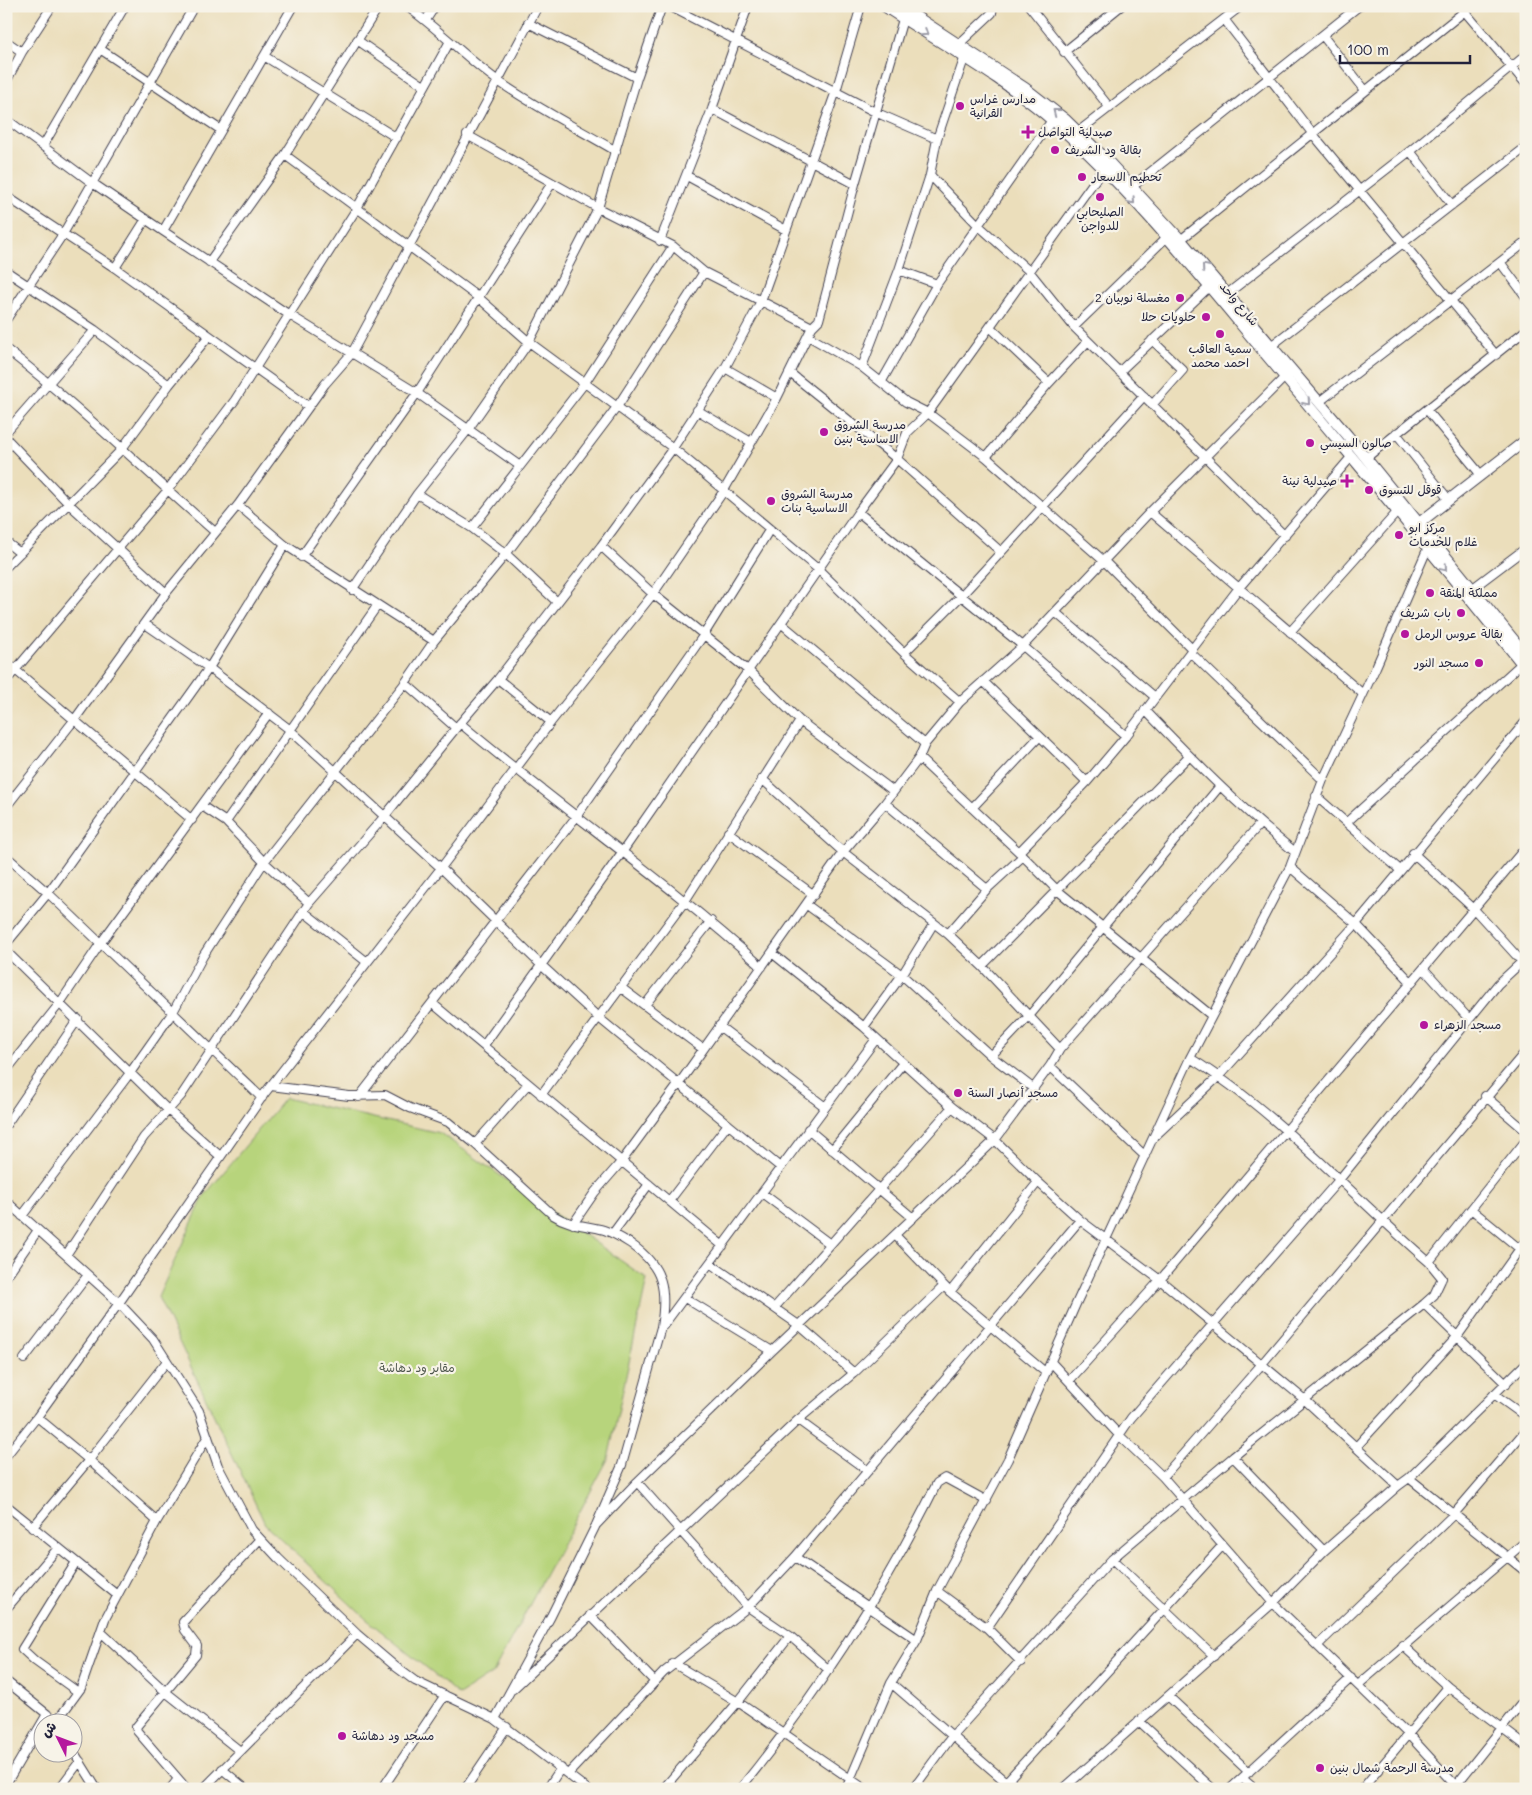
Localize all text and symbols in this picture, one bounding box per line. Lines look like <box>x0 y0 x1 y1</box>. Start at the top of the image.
one-way arrow <box>919 27 929 36</box>
scale bar <box>1340 32 1470 64</box>
text: 100 m <box>1347 39 1389 59</box>
place label: مدارس غراس القرانية <box>970 90 1036 120</box>
marker: مدارس غراس القرانية <box>954 100 966 112</box>
one-way arrow <box>1053 108 1062 117</box>
place label: صيدلية التواصل <box>1038 123 1113 140</box>
marker: صيدلية التواصل <box>1022 126 1034 138</box>
place label: بقالة ود الشريف <box>1065 141 1142 158</box>
marker: بقالة ود الشريف <box>1049 144 1061 156</box>
place label: تحطيم الاسعار <box>1091 168 1162 186</box>
marker: تحطيم الاسعار <box>1076 171 1088 183</box>
marker: الصليحابي للدواجن <box>1094 191 1106 203</box>
one-way arrow <box>1126 195 1135 204</box>
place label: الصليحابي للدواجن <box>1076 203 1124 234</box>
one-way arrow <box>1201 264 1210 273</box>
street label: شارع واحد <box>1215 278 1263 330</box>
place label: مغسلة نوبيان 2 <box>1095 289 1170 306</box>
marker: مغسلة نوبيان 2 <box>1174 292 1186 304</box>
place label: حلويات حلا <box>1141 308 1196 325</box>
marker: حلويات حلا <box>1200 311 1212 323</box>
marker: سمية العاقب احمد محمد <box>1214 328 1226 340</box>
place label: سمية العاقب احمد محمد <box>1189 340 1251 370</box>
one-way arrow <box>1302 397 1311 406</box>
place label: مدرسة الشروق الاساسية بنين <box>834 416 906 447</box>
marker: مدرسة الشروق الاساسية بنين <box>818 426 830 438</box>
place label: صالون السيسي <box>1320 434 1392 454</box>
marker: صالون السيسي <box>1304 437 1316 449</box>
place label: صيدلية نينة <box>1282 472 1337 488</box>
marker: صيدلية نينة <box>1341 475 1353 487</box>
place label: قوقل للتسوق <box>1379 481 1442 498</box>
marker: قوقل للتسوق <box>1363 484 1375 496</box>
place label: مدرسة الشروق الاساسية بنات <box>781 485 853 516</box>
marker: مدرسة الشروق الاساسية بنات <box>765 495 777 507</box>
place label: مركز ابو غلام للخدمات <box>1408 519 1477 551</box>
marker: مركز ابو غلام للخدمات <box>1393 529 1405 541</box>
one-way arrow <box>1439 562 1447 571</box>
place label: مملكة المنقة <box>1440 584 1498 600</box>
marker: مملكة المنقة <box>1424 587 1436 599</box>
place label: باب شريف <box>1400 604 1451 621</box>
marker: باب شريف <box>1455 607 1467 619</box>
place label: بقالة عروس الرمل <box>1415 625 1503 642</box>
marker: بقالة عروس الرمل <box>1399 628 1411 640</box>
place label: مسجد النور <box>1414 654 1469 671</box>
marker: مسجد النور <box>1473 657 1485 669</box>
place label: مسجد الزهراء <box>1434 1016 1501 1033</box>
marker: مسجد الزهراء <box>1418 1019 1430 1031</box>
place label: مسجد أنصار السنة <box>968 1084 1058 1101</box>
marker: مسجد أنصار السنة <box>952 1087 964 1099</box>
park label: مقابر ود دهاشة <box>379 1359 455 1376</box>
north arrow <box>32 1712 82 1762</box>
text: ش <box>36 1717 60 1741</box>
place label: مسجد ود دهاشة <box>352 1727 434 1744</box>
marker: مسجد ود دهاشة <box>336 1730 348 1742</box>
place label: مدرسة الرحمة شمال بنين <box>1330 1759 1454 1776</box>
marker: مدرسة الرحمة شمال بنين <box>1314 1762 1326 1774</box>

